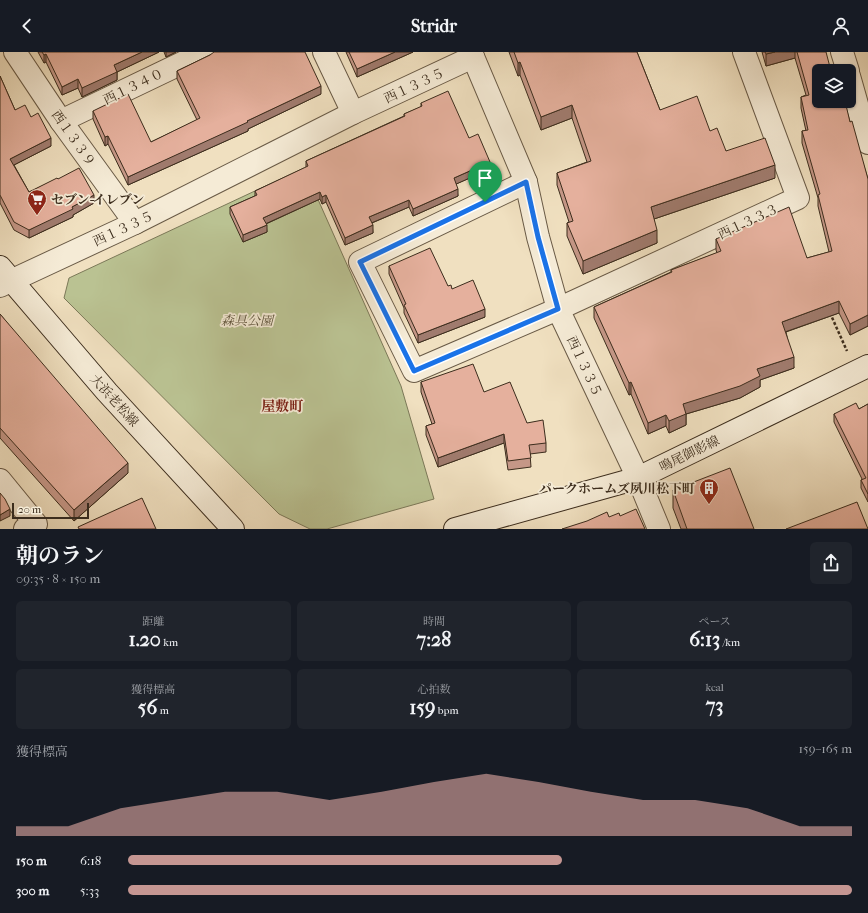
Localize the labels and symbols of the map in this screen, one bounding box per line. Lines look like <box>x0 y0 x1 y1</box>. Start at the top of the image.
street label: 西１３４０ <box>101 65 166 107</box>
street label: 西１３３５ <box>382 65 447 106</box>
street label: 西１３３９ <box>49 107 98 169</box>
pin <box>468 161 502 202</box>
supermarket icon: セブン-イレブン <box>26 188 48 216</box>
place label: セブン-イレブン <box>51 192 144 207</box>
street label: 西１３３３ <box>716 201 781 242</box>
street label: 西１３３５ <box>91 208 156 249</box>
park label: 森具公園 <box>221 313 275 328</box>
street label: 西１３３５ <box>564 334 605 399</box>
street label: 大浜老松線 <box>87 371 142 430</box>
district label: 屋敷町 <box>261 398 304 415</box>
street label: 鳴尾御影線 <box>657 432 722 474</box>
building icon: パークホームズ夙川松下町 <box>698 477 720 505</box>
place label: パークホームズ夙川松下町 <box>539 481 695 496</box>
scale bar <box>12 501 89 520</box>

